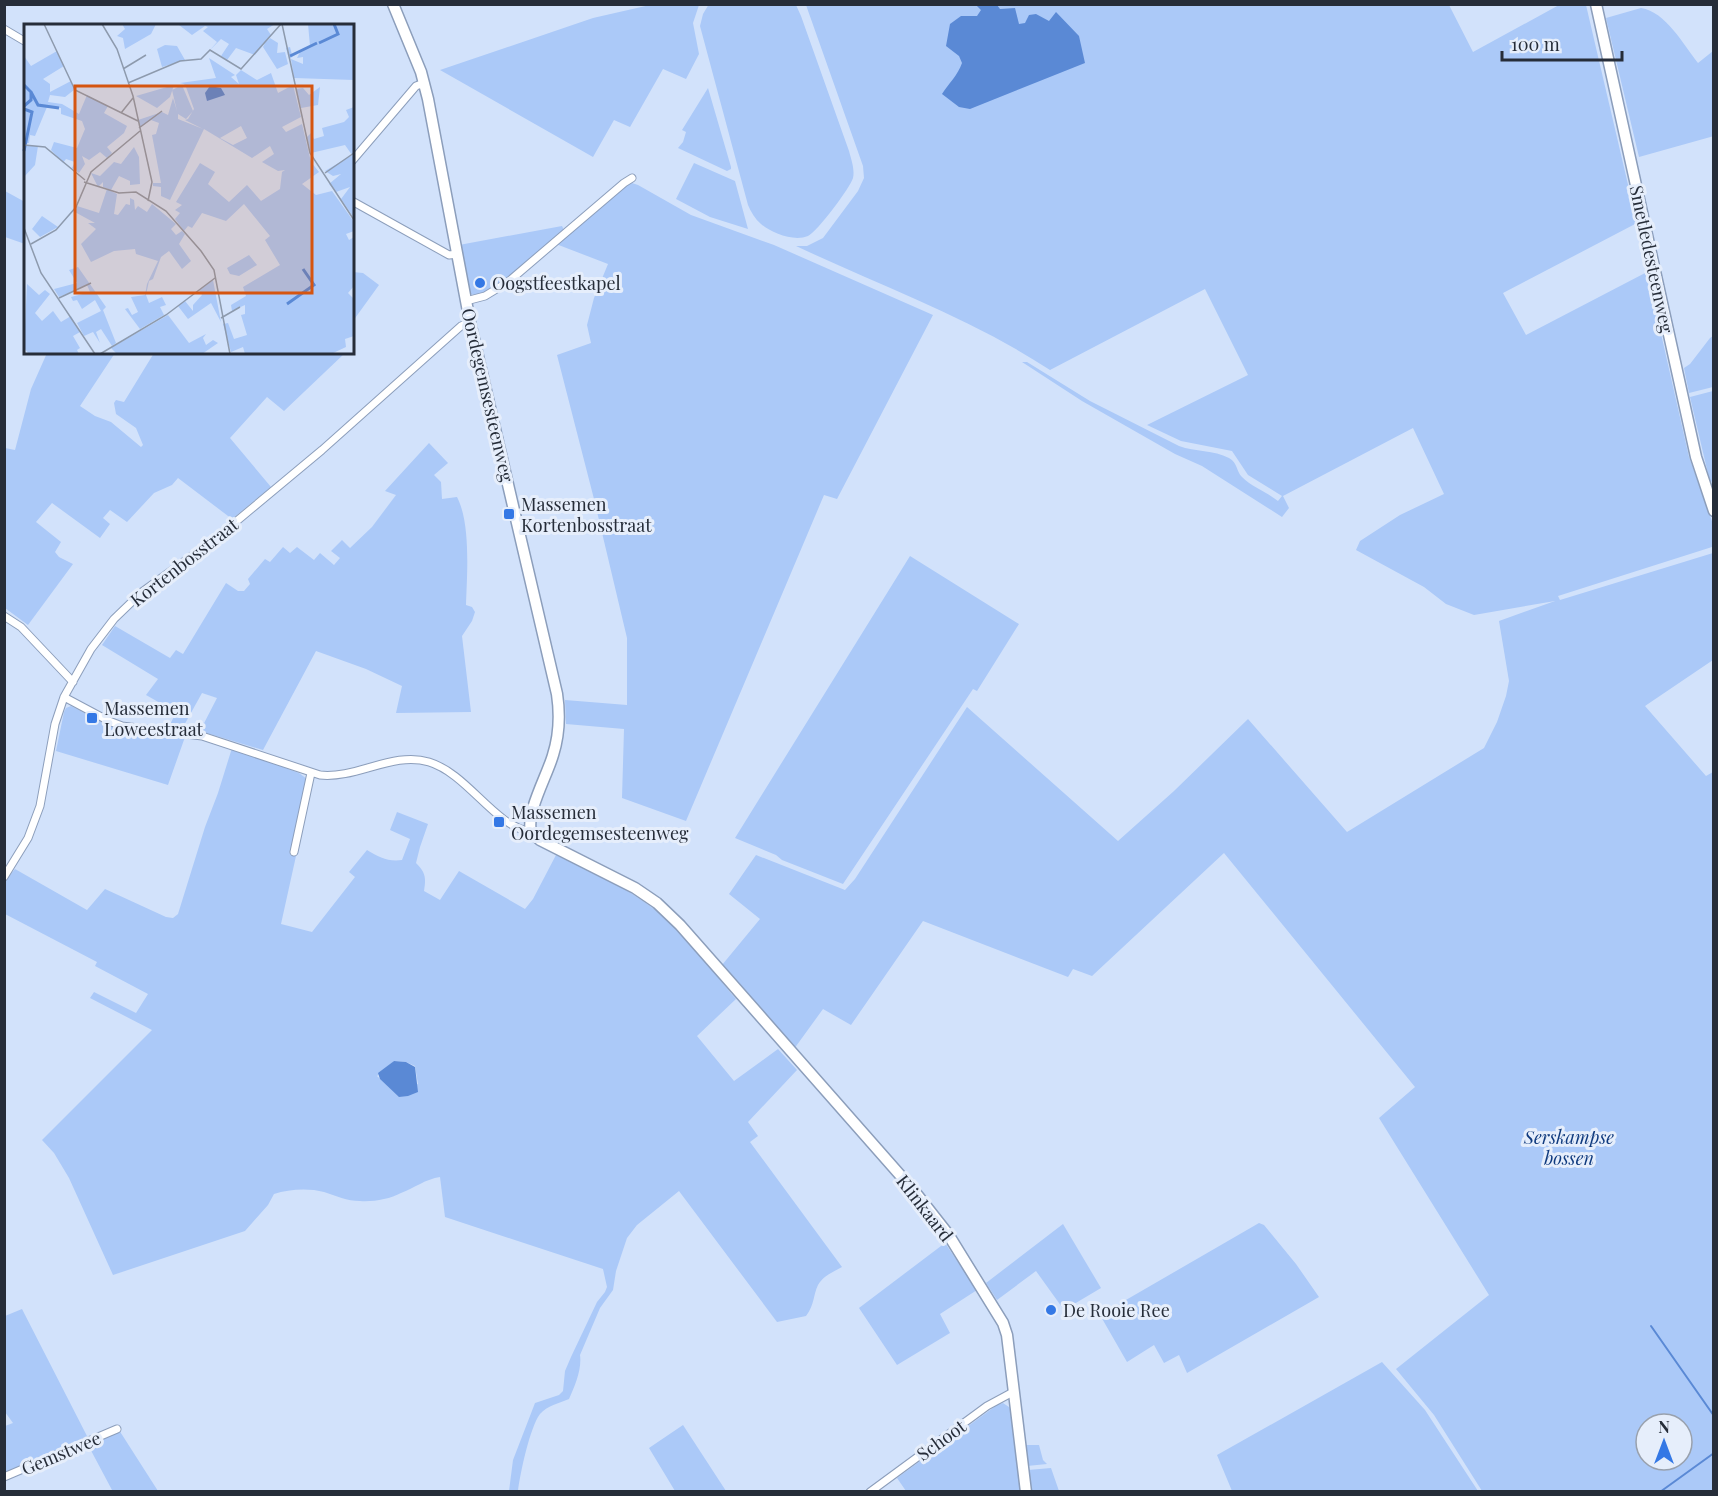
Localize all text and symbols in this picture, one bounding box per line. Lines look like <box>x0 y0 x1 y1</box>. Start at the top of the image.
inset map <box>24 24 354 354</box>
scale bar <box>1502 24 1622 62</box>
text: 100 m <box>1511 32 1560 56</box>
street label: Smetledesteenweg <box>1625 183 1679 336</box>
place label: Oogstfeestkapel <box>492 271 621 295</box>
marker: Oogstfeestkapel <box>473 276 487 290</box>
street label: Oordegemsesteenweg <box>456 306 520 485</box>
place label: Massemen Kortenbosstraat <box>521 492 652 537</box>
marker: Massemen Kortenbosstraat <box>502 507 516 521</box>
street label: Kortenbosstraat <box>125 512 243 612</box>
place label: Massemen Loweestraat <box>104 696 204 741</box>
marker: Massemen Loweestraat <box>85 711 99 725</box>
place label: Massemen Oordegemsesteenweg <box>511 800 689 845</box>
marker: Massemen Oordegemsesteenweg <box>492 815 506 829</box>
park label: Serskampse bossen <box>1523 1125 1614 1170</box>
street label: Klinkaard <box>891 1170 959 1247</box>
place label: De Rooie Ree <box>1063 1298 1170 1322</box>
marker: De Rooie Ree <box>1044 1303 1058 1317</box>
north arrow <box>1634 1412 1694 1472</box>
street label: Schoot <box>912 1414 971 1466</box>
text: N <box>1658 1416 1670 1437</box>
street label: Gemstwee <box>18 1426 104 1480</box>

